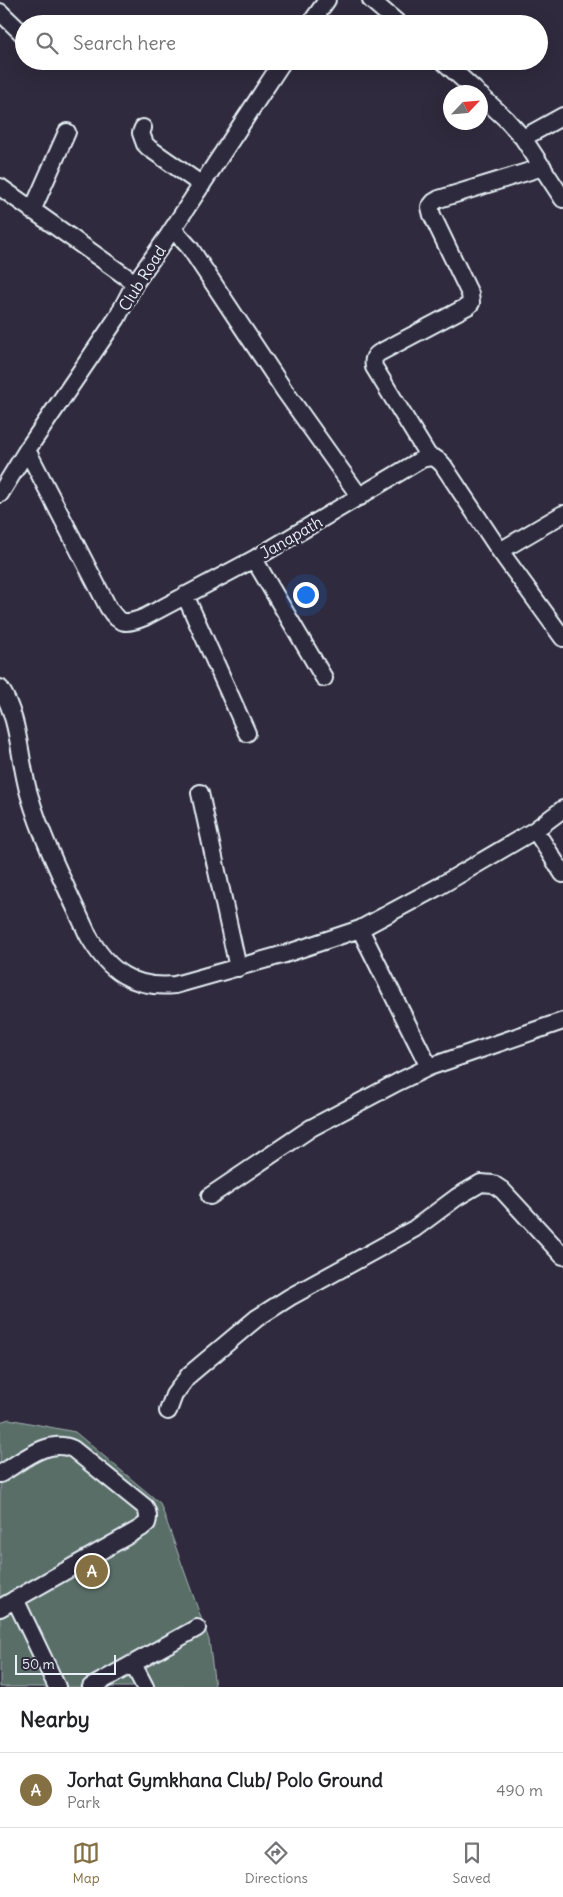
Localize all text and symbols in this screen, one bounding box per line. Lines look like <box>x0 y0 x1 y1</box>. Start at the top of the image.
search box <box>15 15 548 70</box>
icon: search <box>33 29 61 57</box>
text: Search here <box>73 31 176 55</box>
north arrow <box>443 85 488 130</box>
street label: Club Road <box>114 241 170 315</box>
street label: Janapath <box>256 511 326 563</box>
your location <box>293 582 319 608</box>
pin: A <box>76 1552 108 1590</box>
scale bar <box>15 1652 116 1675</box>
text: 50 m <box>22 1655 55 1673</box>
text: Nearby <box>20 1706 90 1733</box>
text: Jorhat Gymkhana Club/ Polo Ground <box>67 1768 383 1792</box>
text: A <box>31 1780 41 1800</box>
text: 490 m <box>496 1780 543 1800</box>
text: Park <box>67 1792 100 1812</box>
tab: Map <box>72 1839 100 1887</box>
tab: Directions <box>245 1839 308 1887</box>
tab: Saved <box>452 1839 491 1887</box>

